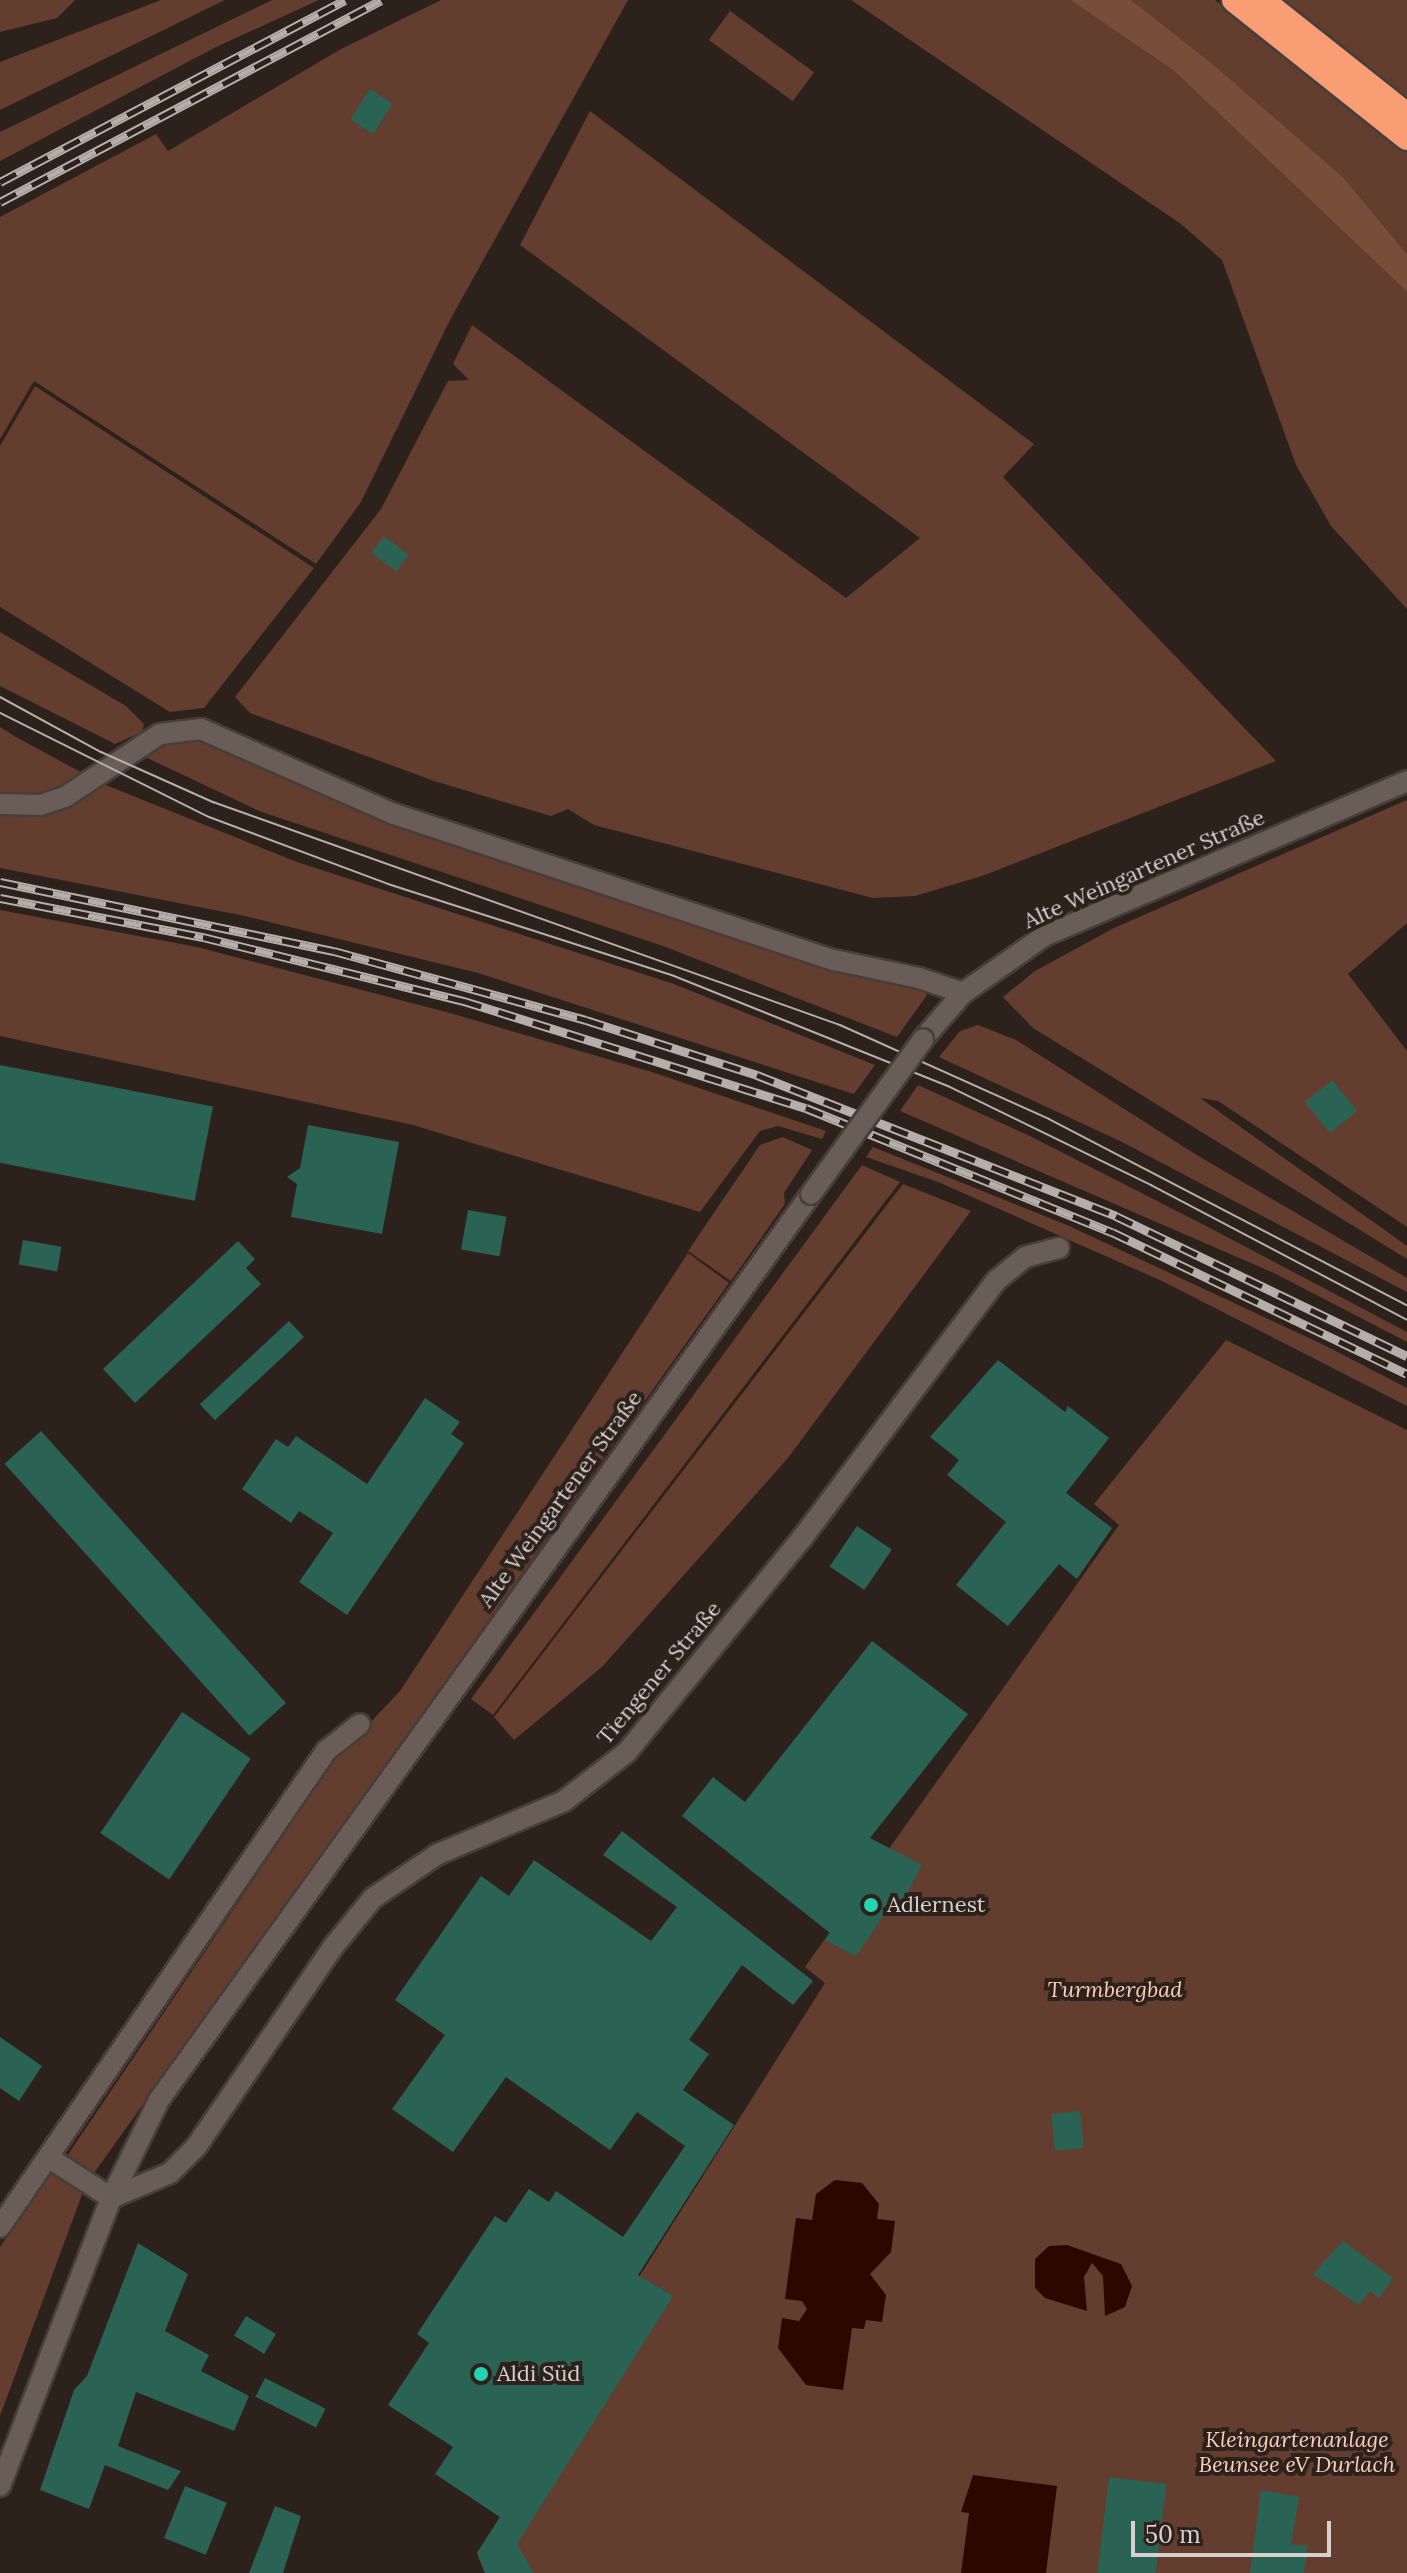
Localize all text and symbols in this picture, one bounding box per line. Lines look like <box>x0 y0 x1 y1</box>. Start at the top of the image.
street label: Alte Weingartener Straße <box>1019 804 1269 934</box>
street label: Alte Weingartener Straße <box>473 1386 647 1612</box>
street label: Tiengener Straße <box>591 1596 727 1750</box>
place label: Adlernest <box>887 1892 985 1918</box>
marker: Adlernest <box>862 1896 880 1914</box>
park label: Turmbergbad <box>1048 1977 1182 2003</box>
place label: Aldi Süd <box>497 2361 581 2387</box>
marker: Aldi Süd <box>472 2365 490 2383</box>
park label: Kleingartenanlage Beunsee eV Durlach <box>1199 2426 1395 2478</box>
scale bar <box>1135 2505 1335 2555</box>
text: 50 m <box>1145 2519 1201 2550</box>

